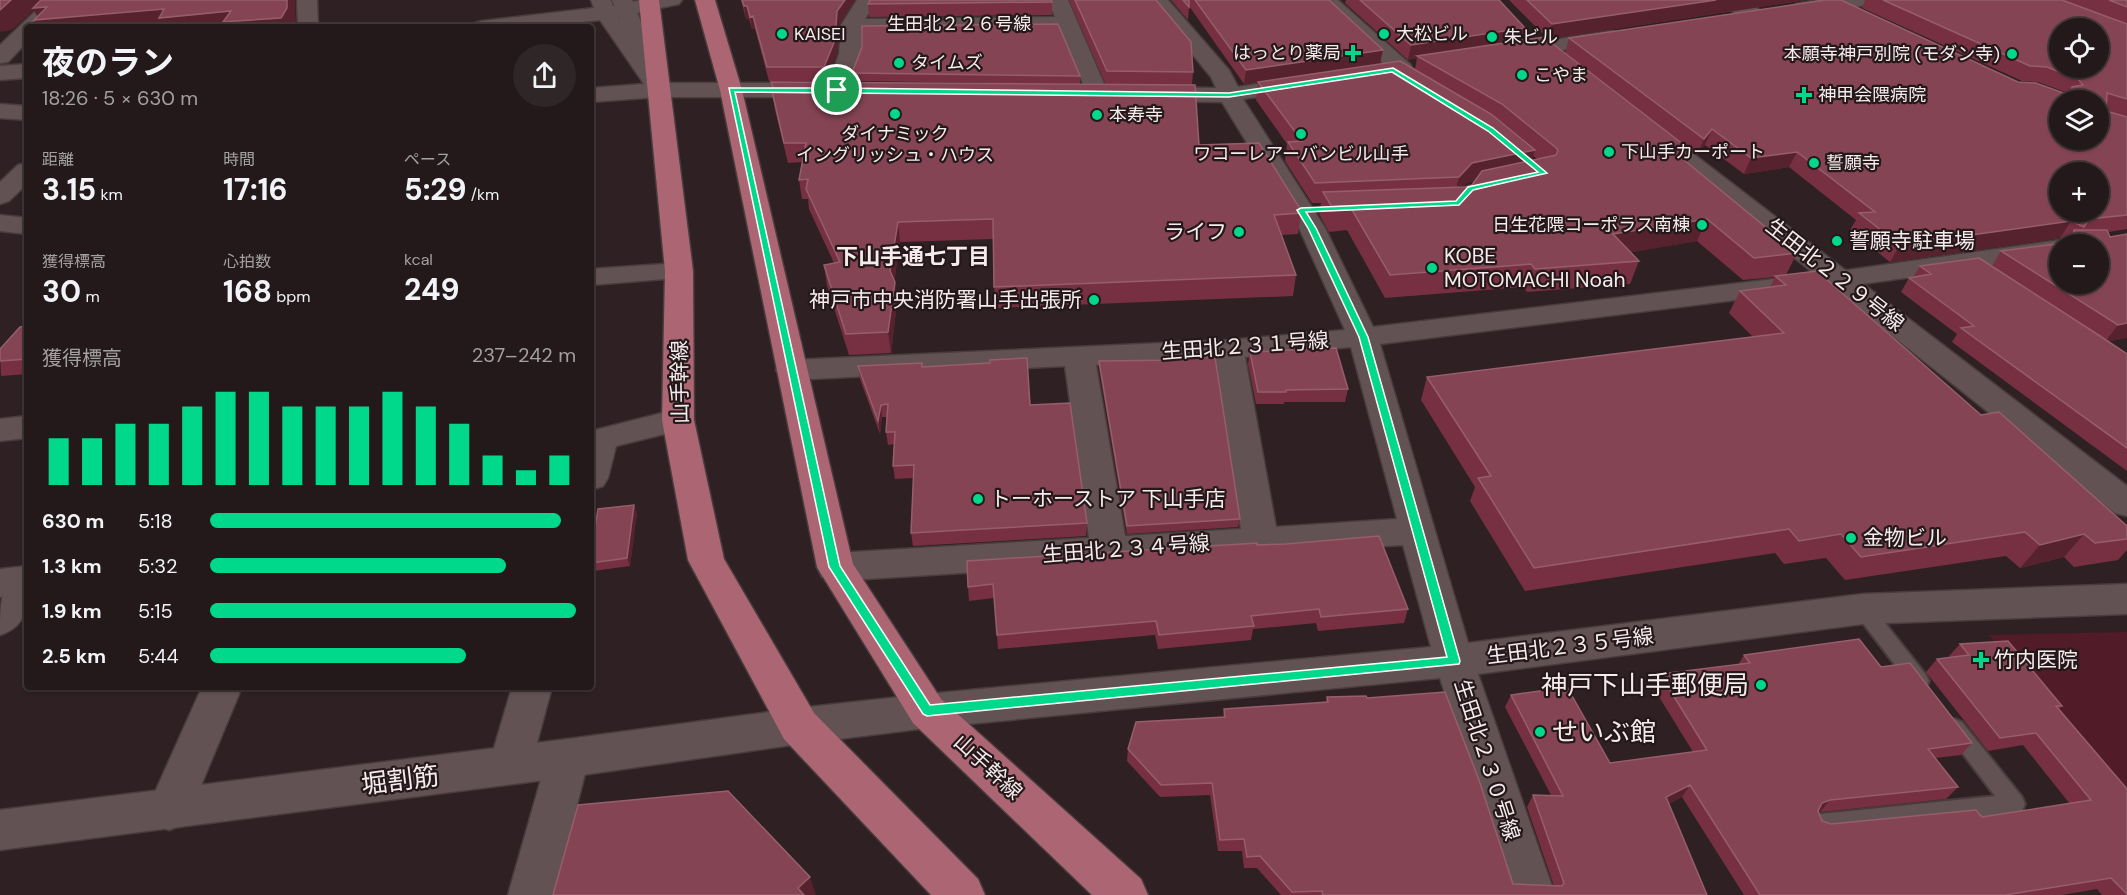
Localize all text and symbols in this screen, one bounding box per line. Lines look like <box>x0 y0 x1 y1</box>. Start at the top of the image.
street label: 生田北２２６号線 <box>887 12 1031 36</box>
map controls <box>2049 18 2109 294</box>
button: locate <box>2049 18 2109 78</box>
place label: KAISEI <box>794 22 846 46</box>
place label: 大松ビル <box>1396 22 1468 46</box>
place label: 朱ビル <box>1504 25 1558 49</box>
marker: KAISEI <box>775 27 789 41</box>
marker: 大松ビル <box>1377 27 1391 41</box>
marker: 朱ビル <box>1485 30 1499 44</box>
text: 夜のラン <box>42 41 174 84</box>
place label: はっとり薬局 <box>1233 41 1341 65</box>
place label: 本願寺神戸別院 (モダン寺) <box>1784 42 2000 66</box>
button: share <box>513 44 576 107</box>
marker: はっとり薬局 <box>1346 46 1360 60</box>
marker: 本願寺神戸別院 (モダン寺) <box>2005 47 2019 61</box>
place label: タイムズ <box>911 51 983 75</box>
marker: タイムズ <box>892 56 906 70</box>
place label: こやま <box>1534 63 1588 87</box>
pin <box>811 64 862 115</box>
marker: こやま <box>1515 68 1529 82</box>
icon: arrive <box>820 73 853 106</box>
place label: 神甲会隈病院 <box>1818 83 1926 107</box>
text: 18:26 · 5 × 630 m <box>42 85 198 111</box>
marker: 神甲会隈病院 <box>1795 86 1813 104</box>
button: layers <box>2049 90 2109 150</box>
place label: 本寿寺 <box>1109 103 1163 127</box>
marker: ダイナミック イングリッシュ・ハウス <box>888 107 902 121</box>
marker: 本寿寺 <box>1090 108 1104 122</box>
place label: ダイナミック イングリッシュ・ハウス <box>796 122 994 167</box>
marker: ワコーレアーバンビル山手 <box>1294 127 1308 141</box>
place label: 下山手カーポート <box>1621 140 1765 164</box>
place label: ワコーレアーバンビル山手 <box>1193 142 1409 166</box>
marker: 下山手カーポート <box>1602 145 1616 159</box>
text: 距離 <box>42 149 74 170</box>
text: 時間 <box>223 149 255 170</box>
text: ペース <box>404 149 451 170</box>
place label: 誓願寺 <box>1826 151 1880 175</box>
marker: 誓願寺 <box>1807 156 1821 170</box>
button: + <box>2049 162 2109 222</box>
text: 3.15 <box>42 170 96 209</box>
text: 17:16 <box>223 170 288 209</box>
text: 5:29 <box>404 170 467 209</box>
text: km <box>96 184 123 205</box>
text: /km <box>467 184 499 205</box>
street label: 生田北２２９号線 <box>1760 212 1910 338</box>
place label: 日生花隈コーポラス南棟 <box>1492 213 1690 237</box>
place label: ライフ <box>1164 218 1227 246</box>
marker: 日生花隈コーポラス南棟 <box>1695 218 1709 232</box>
marker: ライフ <box>1232 225 1246 239</box>
place label: 誓願寺駐車場 <box>1849 227 1975 255</box>
marker: 誓願寺駐車場 <box>1830 234 1844 248</box>
button: − <box>2049 234 2109 294</box>
district label: 下山手通七丁目 <box>836 242 990 271</box>
place label: KOBE MOTOMACHI Noah <box>1444 242 1626 294</box>
text: kcal <box>404 249 433 270</box>
text: 獲得標高 <box>42 251 106 272</box>
text: 心拍数 <box>223 251 271 272</box>
marker: KOBE MOTOMACHI Noah <box>1425 261 1439 275</box>
text: 249 <box>404 270 460 309</box>
text: 30 <box>42 272 81 311</box>
text: 168 <box>223 272 272 311</box>
text: m <box>81 286 100 307</box>
text: bpm <box>272 286 310 307</box>
place label: 神戸市中央消防署山手出張所 <box>809 286 1082 314</box>
marker: 神戸市中央消防署山手出張所 <box>1087 293 1101 307</box>
street label: 生田北２３１号線 <box>1160 326 1330 366</box>
street label: 山手幹線 <box>665 340 695 424</box>
text: 237–242 m <box>472 342 576 368</box>
text: 獲得標高 <box>42 345 122 371</box>
place label: トーホーストア 下山手店 <box>990 485 1226 513</box>
marker: トーホーストア 下山手店 <box>971 492 985 506</box>
text: 630 m <box>42 508 104 534</box>
text: 5:18 <box>138 508 173 534</box>
place label: 金物ビル <box>1863 524 1947 552</box>
street label: 生田北２３４号線 <box>1041 529 1211 569</box>
marker: 金物ビル <box>1844 531 1858 545</box>
text: 1.3 km <box>42 553 101 579</box>
text: 5:32 <box>138 553 178 579</box>
text: 1.9 km <box>42 598 102 624</box>
text: 5:15 <box>138 598 173 624</box>
street label: 生田北２３５号線 <box>1485 622 1655 670</box>
text: 2.5 km <box>42 643 106 669</box>
text: 5:44 <box>138 643 179 669</box>
place label: 竹内医院 <box>1994 646 2078 674</box>
marker: 竹内医院 <box>1972 651 1990 669</box>
place label: 神戸下山手郵便局 <box>1541 668 1749 702</box>
street label: 生田北２３０号線 <box>1448 676 1526 844</box>
marker: 神戸下山手郵便局 <box>1754 678 1768 692</box>
place label: せいぶ館 <box>1552 715 1656 749</box>
marker: せいぶ館 <box>1533 725 1547 739</box>
street label: 山手幹線 <box>948 728 1028 806</box>
street label: 堀割筋 <box>359 758 441 802</box>

